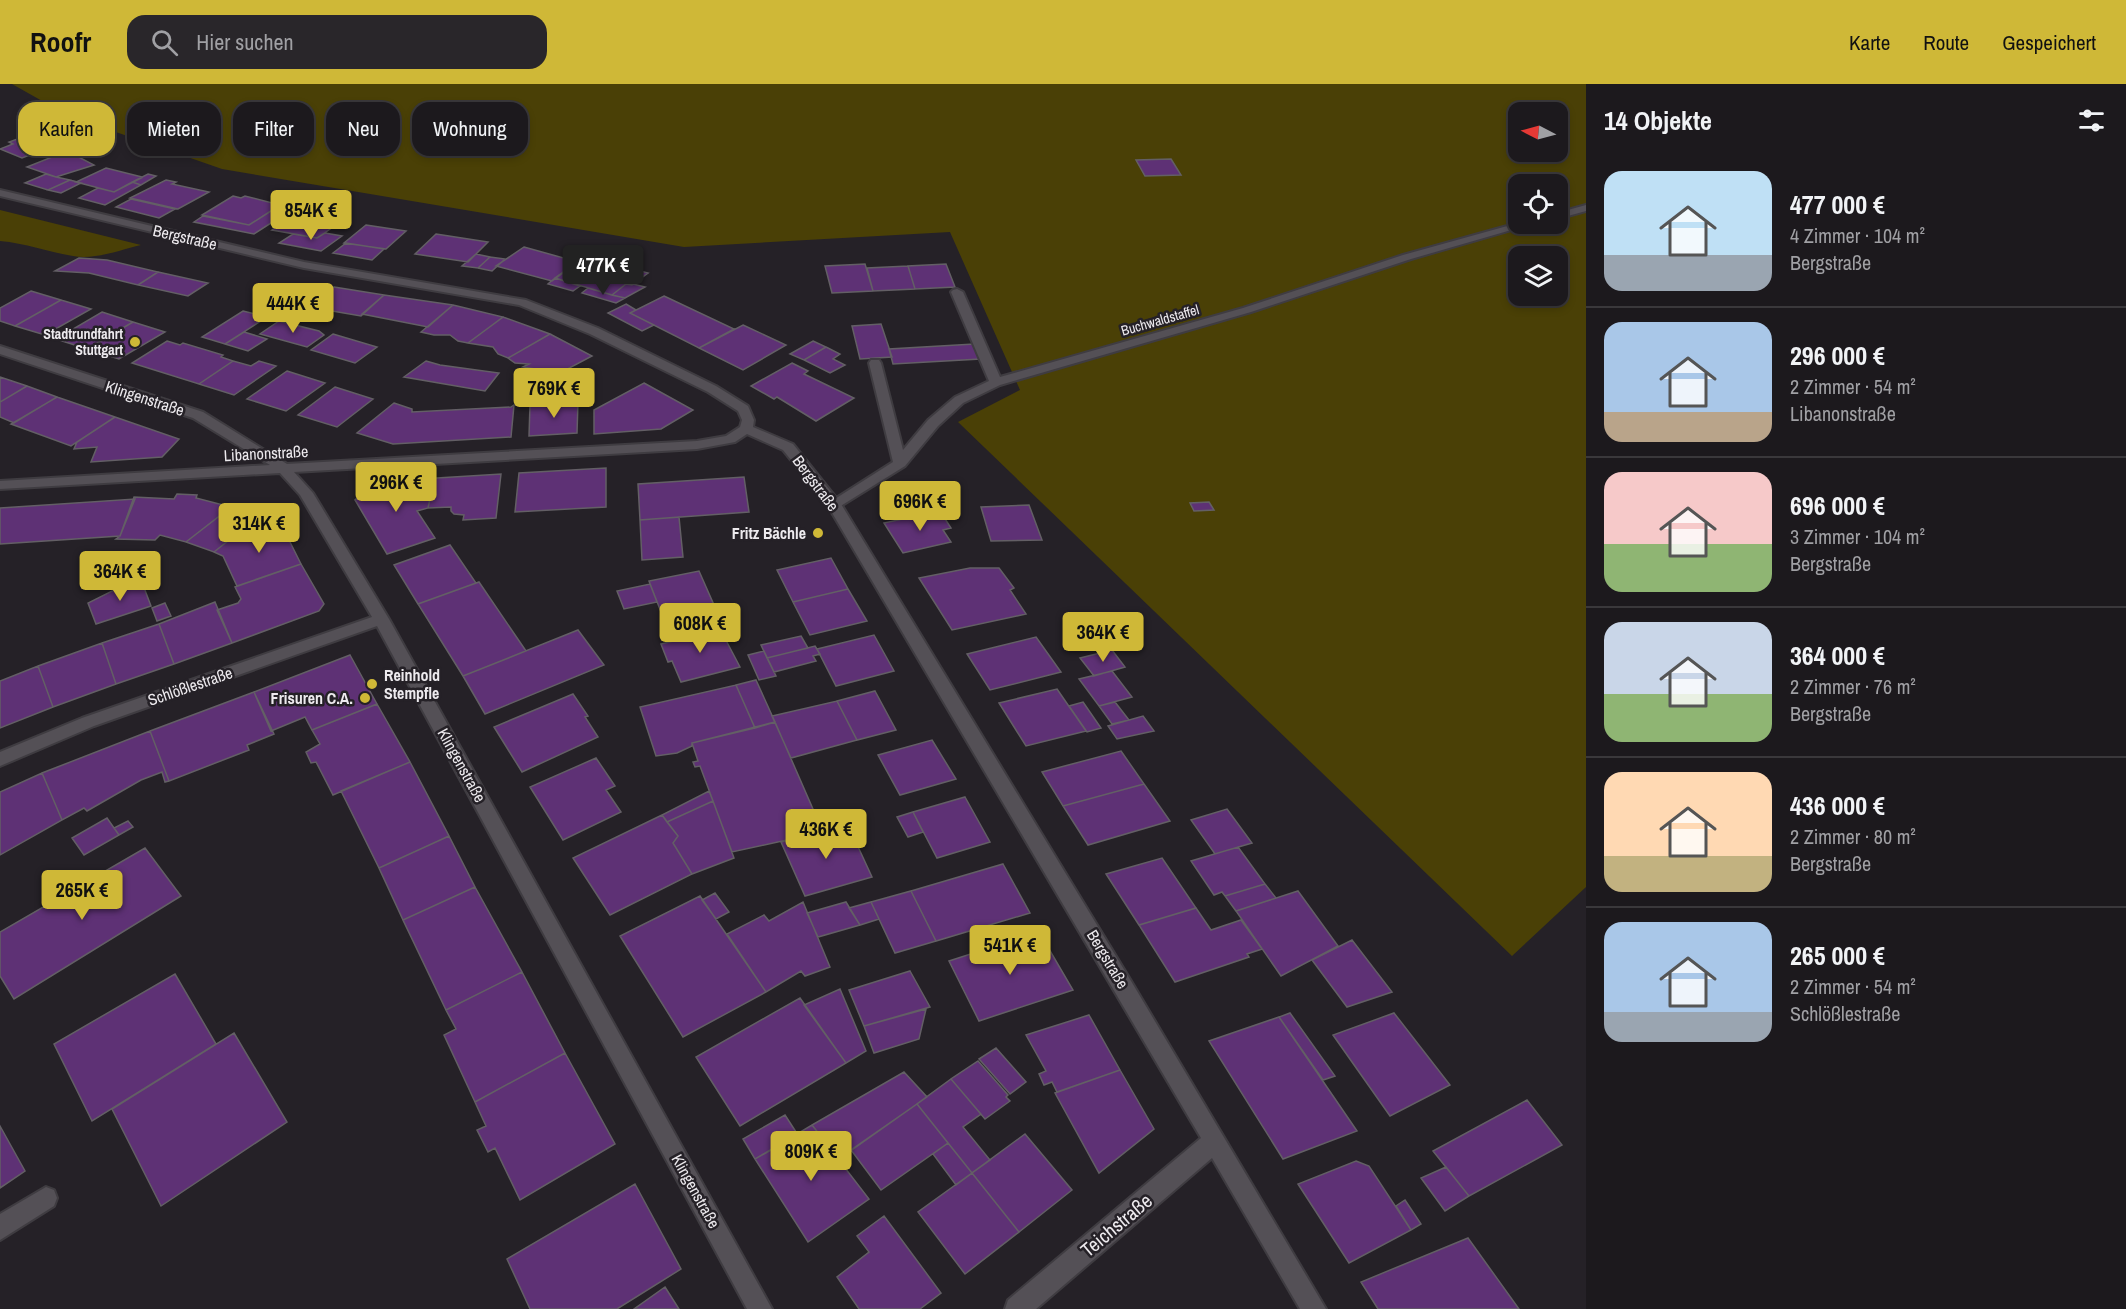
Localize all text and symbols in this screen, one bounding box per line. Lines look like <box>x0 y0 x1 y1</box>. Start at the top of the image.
search box <box>127 15 547 69</box>
text: Roofr <box>30 23 91 61</box>
icon: search <box>148 26 181 59</box>
text: Hier suchen <box>196 27 293 57</box>
text: Karte <box>1849 28 1890 57</box>
text: Route <box>1923 28 1969 57</box>
text: Gespeichert <box>2002 28 2096 57</box>
chip: Kaufen <box>18 102 115 156</box>
chip: Mieten <box>127 102 221 156</box>
chip: Filter <box>233 102 314 156</box>
chip: Neu <box>326 102 400 156</box>
chip: Wohnung <box>412 102 528 156</box>
north arrow <box>1508 102 1568 162</box>
map controls <box>1508 102 1568 306</box>
text: 14 Objekte <box>1604 103 1712 138</box>
icon: filters <box>2075 104 2108 137</box>
button: locate <box>1508 174 1568 234</box>
text: 477 000 € <box>1790 187 1885 222</box>
pin: 854K € <box>262 190 360 241</box>
icon: home <box>1652 195 1724 267</box>
text: 854K € <box>285 196 337 223</box>
street label: Bergstraße <box>151 219 219 255</box>
text: 4 Zimmer · 104 m² <box>1790 222 1925 249</box>
pin: 477K € <box>554 245 652 296</box>
button: layers <box>1508 246 1568 306</box>
text: Bergstraße <box>1790 249 1871 276</box>
text: 477K € <box>577 251 629 278</box>
pin: 444K € <box>244 283 342 334</box>
text: 444K € <box>267 289 319 316</box>
street label: Buchwaldstaffel <box>1119 300 1201 340</box>
place label: Stadtrundfahrt Stuttgart <box>43 325 123 359</box>
marker: Stadtrundfahrt Stuttgart <box>128 335 142 349</box>
text: 296 000 € <box>1790 338 1885 373</box>
icon: home <box>1652 346 1724 418</box>
pin: 769K € <box>505 368 603 419</box>
text: 2 Zimmer · 54 m² <box>1790 373 1916 400</box>
text: 769K € <box>528 374 580 401</box>
street label: Klingenstraße <box>103 375 187 421</box>
text: Libanonstraße <box>1790 400 1896 427</box>
street label: Libanonstraße <box>223 440 309 466</box>
street label: Bergstraße <box>788 450 844 516</box>
pin: 296K € <box>347 462 445 513</box>
text: 296K € <box>370 468 422 495</box>
pin: 696K € <box>871 481 969 532</box>
text: 696K € <box>894 487 946 514</box>
text: 696 000 € <box>1790 488 1885 523</box>
icon: home <box>1652 496 1724 568</box>
pin: 314K € <box>210 503 308 554</box>
text: 314K € <box>233 509 285 536</box>
place label: Fritz Bächle <box>732 522 806 544</box>
text: 3 Zimmer · 104 m² <box>1790 523 1925 550</box>
marker: Fritz Bächle <box>811 526 825 540</box>
text: Bergstraße <box>1790 550 1871 577</box>
pin: 364K € <box>71 551 169 602</box>
text: 364K € <box>94 557 146 584</box>
pin: 608K € <box>651 603 749 654</box>
text: 608K € <box>674 609 726 636</box>
pin: 364K € <box>1054 612 1152 663</box>
text: 364K € <box>1077 618 1129 645</box>
text: 364 000 € <box>1790 638 1885 673</box>
icon: home <box>1652 646 1724 718</box>
street label: Schlößlestraße <box>145 661 235 711</box>
place label: Reinhold Stempfle <box>384 664 440 704</box>
text: 2 Zimmer · 76 m² <box>1790 673 1916 700</box>
marker: Reinhold Stempfle <box>365 677 379 691</box>
place label: Frisuren C.A. <box>271 687 353 709</box>
marker: Frisuren C.A. <box>358 691 372 705</box>
text: Bergstraße <box>1790 700 1871 727</box>
street label: Klingenstraße <box>433 724 491 806</box>
text: 436 000 € <box>1790 788 1885 823</box>
icon: home <box>1652 796 1724 868</box>
pin: 436K € <box>777 809 875 860</box>
text: 436K € <box>800 815 852 842</box>
text: 2 Zimmer · 80 m² <box>1790 823 1916 850</box>
text: Bergstraße <box>1790 850 1871 877</box>
pin: 265K € <box>33 870 131 921</box>
text: 265K € <box>56 876 108 903</box>
pin: 541K € <box>961 925 1059 976</box>
street label: Bergstraße <box>1082 926 1134 992</box>
text: 541K € <box>984 931 1036 958</box>
text: 265 000 € <box>1790 938 1885 973</box>
icon: home <box>1652 946 1724 1018</box>
text: 2 Zimmer · 54 m² <box>1790 973 1916 1000</box>
text: Schlößlestraße <box>1790 1000 1900 1027</box>
pin: 809K € <box>762 1131 860 1182</box>
text: 809K € <box>785 1137 837 1164</box>
street label: Klingenstraße <box>667 1150 725 1232</box>
street label: Teichstraße <box>1075 1187 1157 1263</box>

